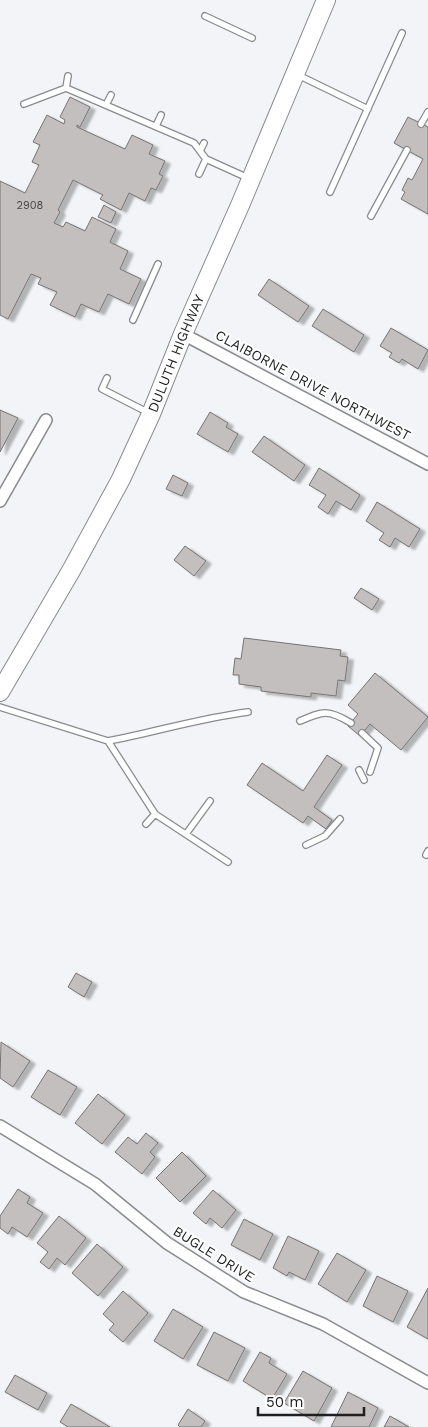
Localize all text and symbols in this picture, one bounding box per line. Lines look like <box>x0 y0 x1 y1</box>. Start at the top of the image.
house number: 2908 <box>17 199 44 212</box>
street label: DULUTH HIGHWAY <box>145 292 207 415</box>
street label: CLAIBORNE DRIVE NORTHWEST <box>213 327 414 444</box>
street label: BUGLE DRIVE <box>170 1223 258 1285</box>
scale bar <box>258 1384 364 1416</box>
text: 50 m <box>266 1393 303 1411</box>

